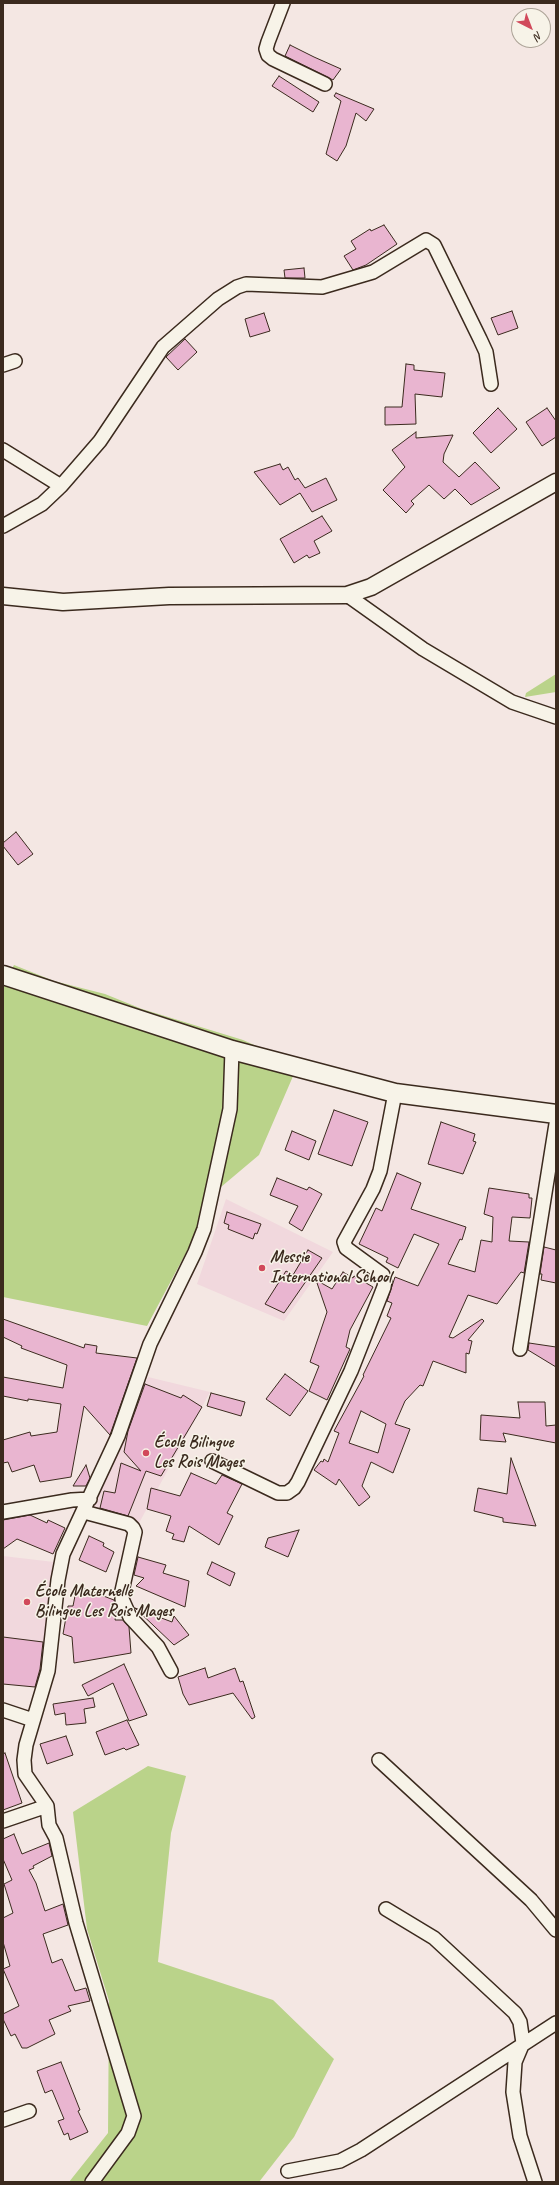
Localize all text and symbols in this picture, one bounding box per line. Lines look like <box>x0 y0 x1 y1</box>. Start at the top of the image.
north arrow <box>511 8 551 48</box>
text: N <box>531 29 546 44</box>
place label: Messie International School <box>270 1248 391 1288</box>
marker: Messie International School <box>257 1263 267 1273</box>
place label: École Bilingue Les Rois Mages <box>154 1433 243 1473</box>
marker: École Bilingue Les Rois Mages <box>141 1448 151 1458</box>
place label: École Maternelle Bilingue Les Rois Mages <box>35 1582 173 1622</box>
marker: École Maternelle Bilingue Les Rois Mages <box>22 1597 32 1607</box>

